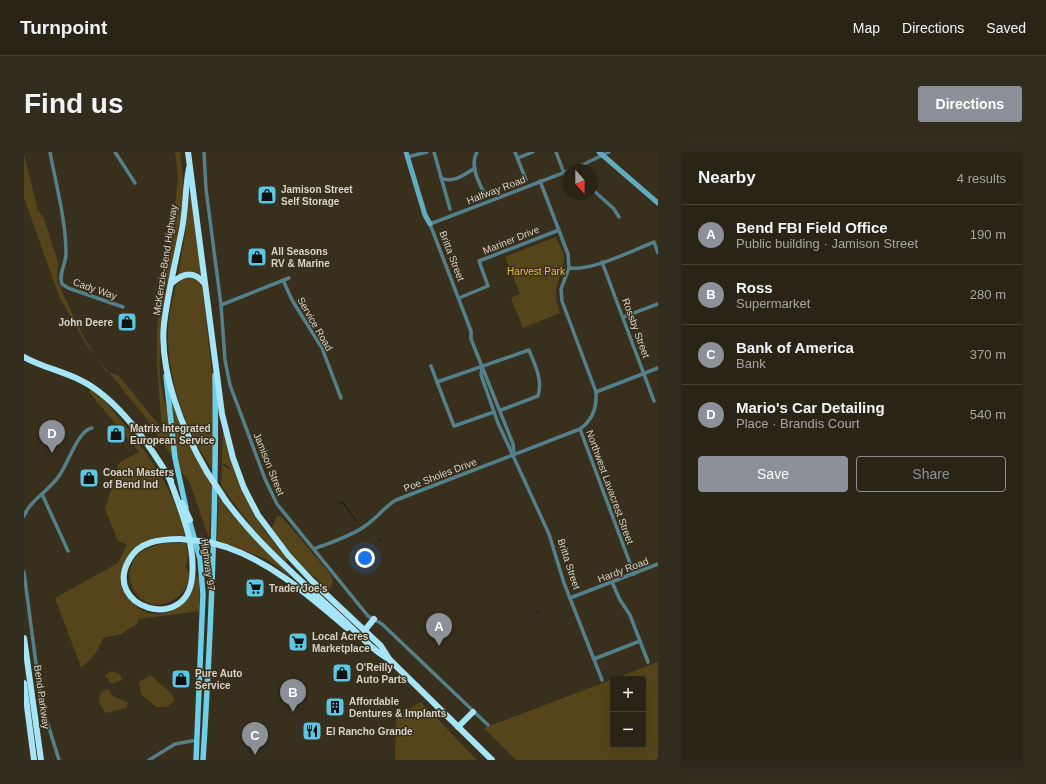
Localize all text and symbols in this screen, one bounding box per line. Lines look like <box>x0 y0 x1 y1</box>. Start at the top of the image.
text: Turnpoint <box>20 17 107 38</box>
text: Map <box>853 20 880 36</box>
text: Directions <box>902 20 964 36</box>
text: Saved <box>986 20 1026 36</box>
button: Directions <box>918 86 1022 122</box>
text: Find us <box>24 88 124 119</box>
north arrow <box>562 164 598 200</box>
text: Nearby <box>698 168 756 187</box>
text: 4 results <box>957 171 1006 186</box>
street label: Halfway Road <box>465 174 527 206</box>
shop icon: Jamison Street Self Storage <box>256 184 278 206</box>
place label: Jamison Street Self Storage <box>281 184 353 207</box>
street label: McKenzie-Bend Highway <box>151 204 179 316</box>
text: Bend FBI Field Office <box>736 219 888 236</box>
street label: Mariner Drive <box>481 223 541 256</box>
text: A <box>706 227 716 242</box>
text: 190 m <box>970 227 1006 242</box>
street label: Britta Street <box>437 229 467 283</box>
text: Public building · Jamison Street <box>736 236 918 251</box>
shop icon: All Seasons RV & Marine <box>246 246 268 268</box>
place label: All Seasons RV & Marine <box>271 246 330 269</box>
park label: Harvest Park <box>507 266 566 277</box>
street label: Cady Way <box>72 276 118 302</box>
text: Ross <box>736 279 773 296</box>
text: B <box>706 287 716 302</box>
text: 280 m <box>970 287 1006 302</box>
street label: Service Road <box>295 295 335 353</box>
text: Supermarket <box>736 296 810 311</box>
street label: Rossby Street <box>620 297 652 360</box>
shop icon: John Deere <box>116 311 138 333</box>
place label: John Deere <box>59 317 113 328</box>
text: Bank of America <box>736 339 854 356</box>
text: C <box>706 347 716 362</box>
text: 370 m <box>970 347 1006 362</box>
text: Bank <box>736 356 766 371</box>
text: Mario's Car Detailing <box>736 399 885 416</box>
text: D <box>706 407 716 422</box>
text: 540 m <box>970 407 1006 422</box>
text: Place · Brandis Court <box>736 416 860 431</box>
pin: D <box>39 420 65 453</box>
shop icon: Matrix Integrated European Service <box>105 423 127 445</box>
place label: Matrix Integrated European Service <box>130 423 215 446</box>
street label: Northwest Lavacrest Street <box>584 428 636 546</box>
street label: Jamison Street <box>251 431 287 497</box>
street label: Poe Sholes Drive <box>402 456 478 494</box>
button: Save <box>698 456 848 492</box>
button: Share <box>856 456 1006 492</box>
shop icon: Coach Masters of Bend Ind <box>78 467 100 489</box>
place label: Coach Masters of Bend Ind <box>103 467 175 490</box>
street label: Britta Street <box>556 537 582 591</box>
street label: Highway 97 <box>199 538 217 592</box>
your location <box>355 548 375 568</box>
street label: Hardy Road <box>596 555 650 585</box>
supermarket icon: Trader Joe's <box>244 577 266 599</box>
place label: Trader Joe's <box>269 583 328 594</box>
pin: A <box>426 613 452 646</box>
supermarket icon: Local Acres Marketplace <box>287 631 309 653</box>
place label: Local Acres Marketplace <box>312 631 370 654</box>
shop icon: O'Reilly Auto Parts <box>331 662 353 684</box>
place label: O'Reilly Auto Parts <box>356 662 407 685</box>
street label: Bend Parkway <box>32 664 52 730</box>
shop icon: Pure Auto Service <box>170 668 192 690</box>
place label: Pure Auto Service <box>195 668 242 691</box>
map controls <box>610 676 646 748</box>
button: + <box>610 676 646 712</box>
pin: B <box>280 679 306 712</box>
building icon: Affordable Dentures & Implants <box>324 696 346 718</box>
place label: Affordable Dentures & Implants <box>349 696 447 719</box>
button: − <box>610 712 646 748</box>
restaurant icon: El Rancho Grande <box>301 720 323 742</box>
pin: C <box>242 722 268 755</box>
place label: El Rancho Grande <box>326 726 413 737</box>

